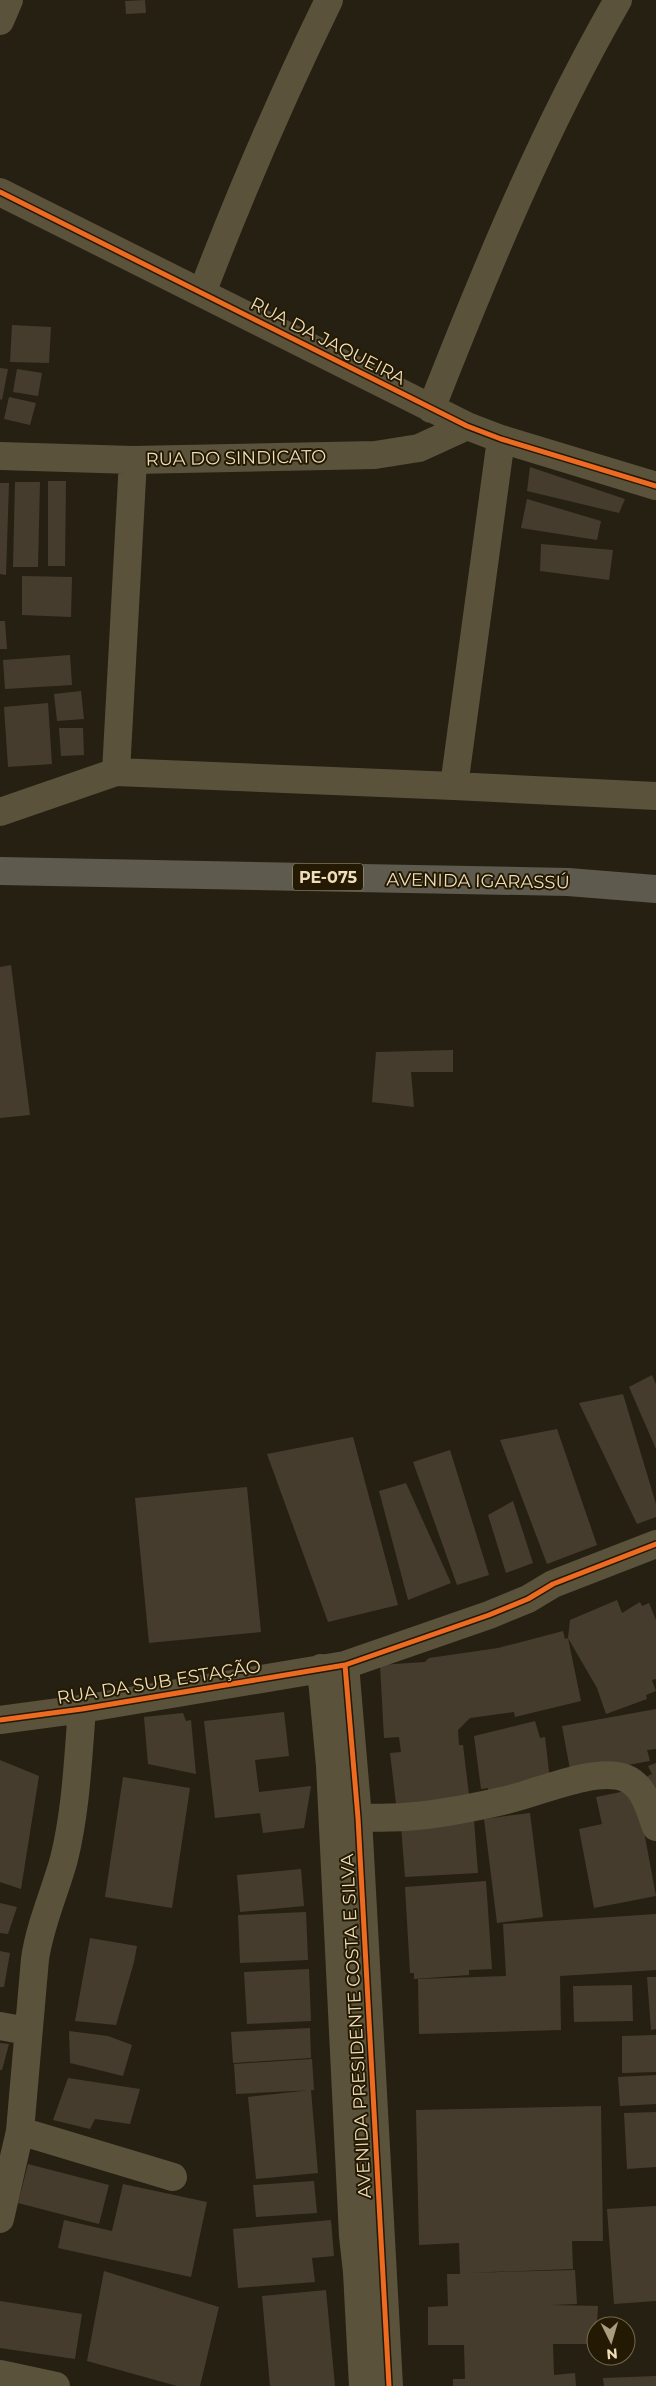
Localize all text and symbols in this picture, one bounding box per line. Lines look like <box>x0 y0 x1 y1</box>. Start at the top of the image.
street label: RUA DA JAQUEIRA <box>247 292 409 390</box>
street label: RUA DO SINDICATO <box>145 445 327 471</box>
road number: PE-075 <box>293 864 363 890</box>
street label: AVENIDA IGARASSÚ <box>386 868 570 894</box>
street label: RUA DA SUB ESTAÇÃO <box>55 1655 263 1709</box>
street label: AVENIDA PRESIDENTE COSTA E SILVA <box>336 1853 376 2199</box>
north arrow <box>586 2316 636 2366</box>
text: N <box>606 2344 619 2363</box>

